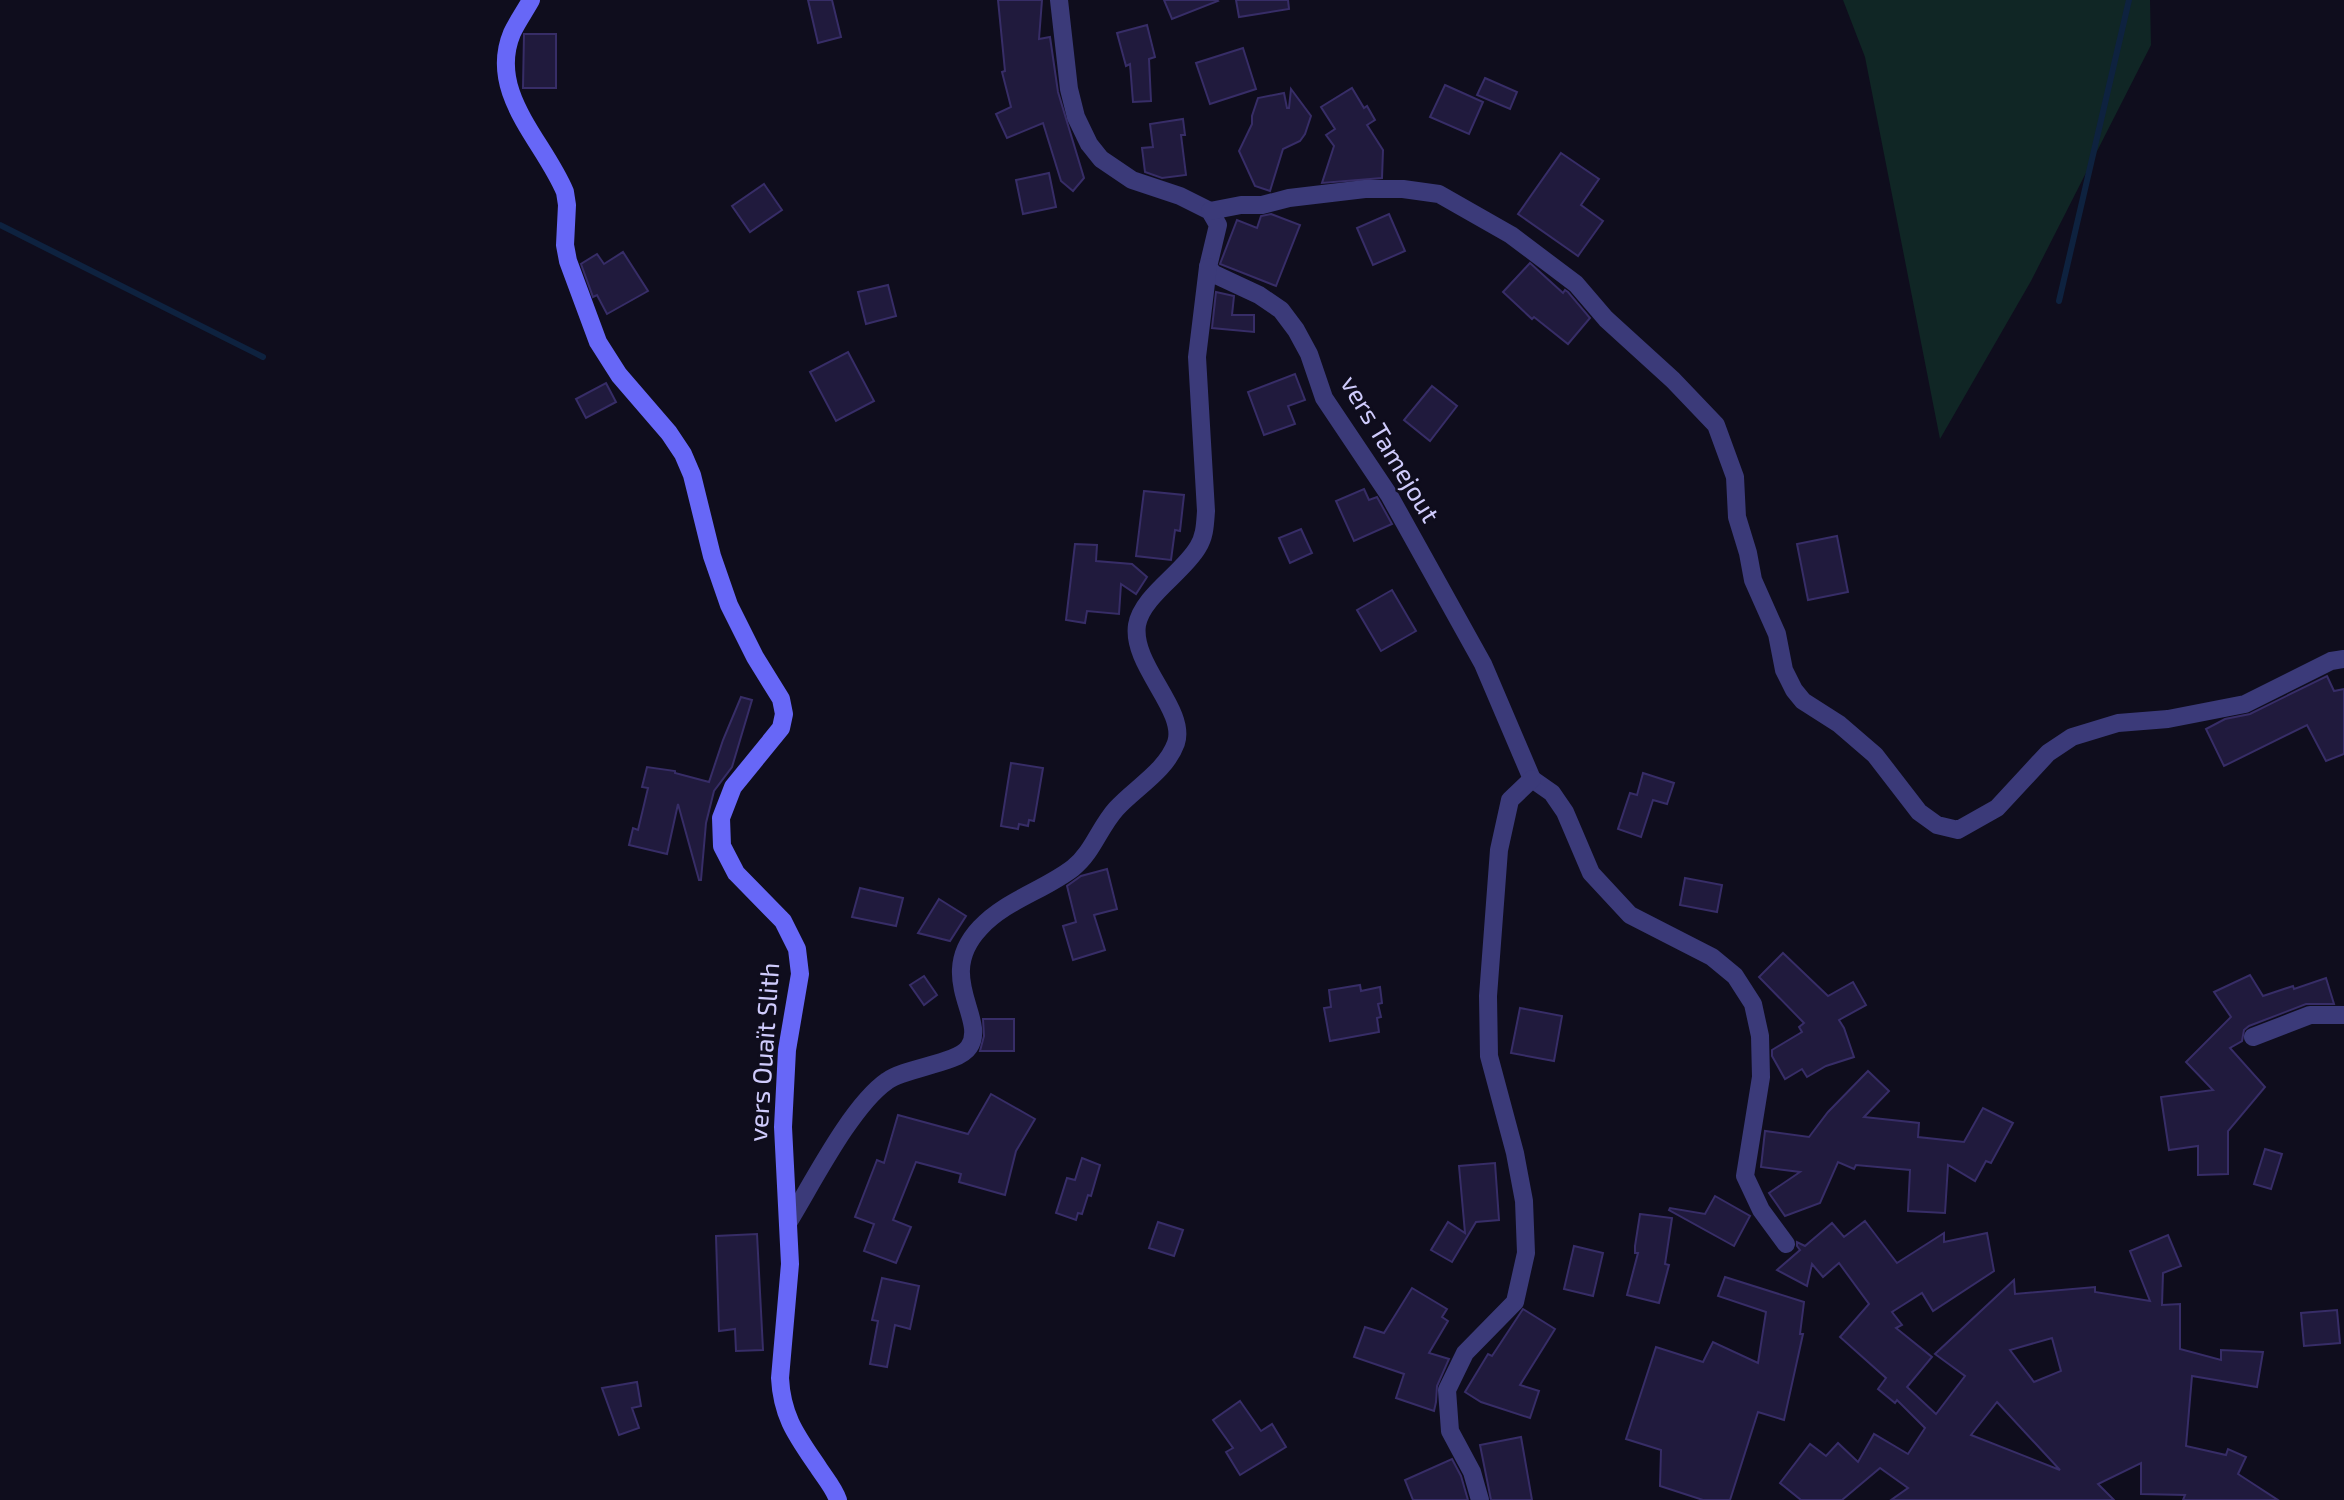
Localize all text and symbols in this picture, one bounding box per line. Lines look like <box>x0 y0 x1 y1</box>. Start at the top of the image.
street label: vers Tamejout <box>1335 369 1447 527</box>
street label: vers Ouaït Slith <box>741 961 784 1142</box>

